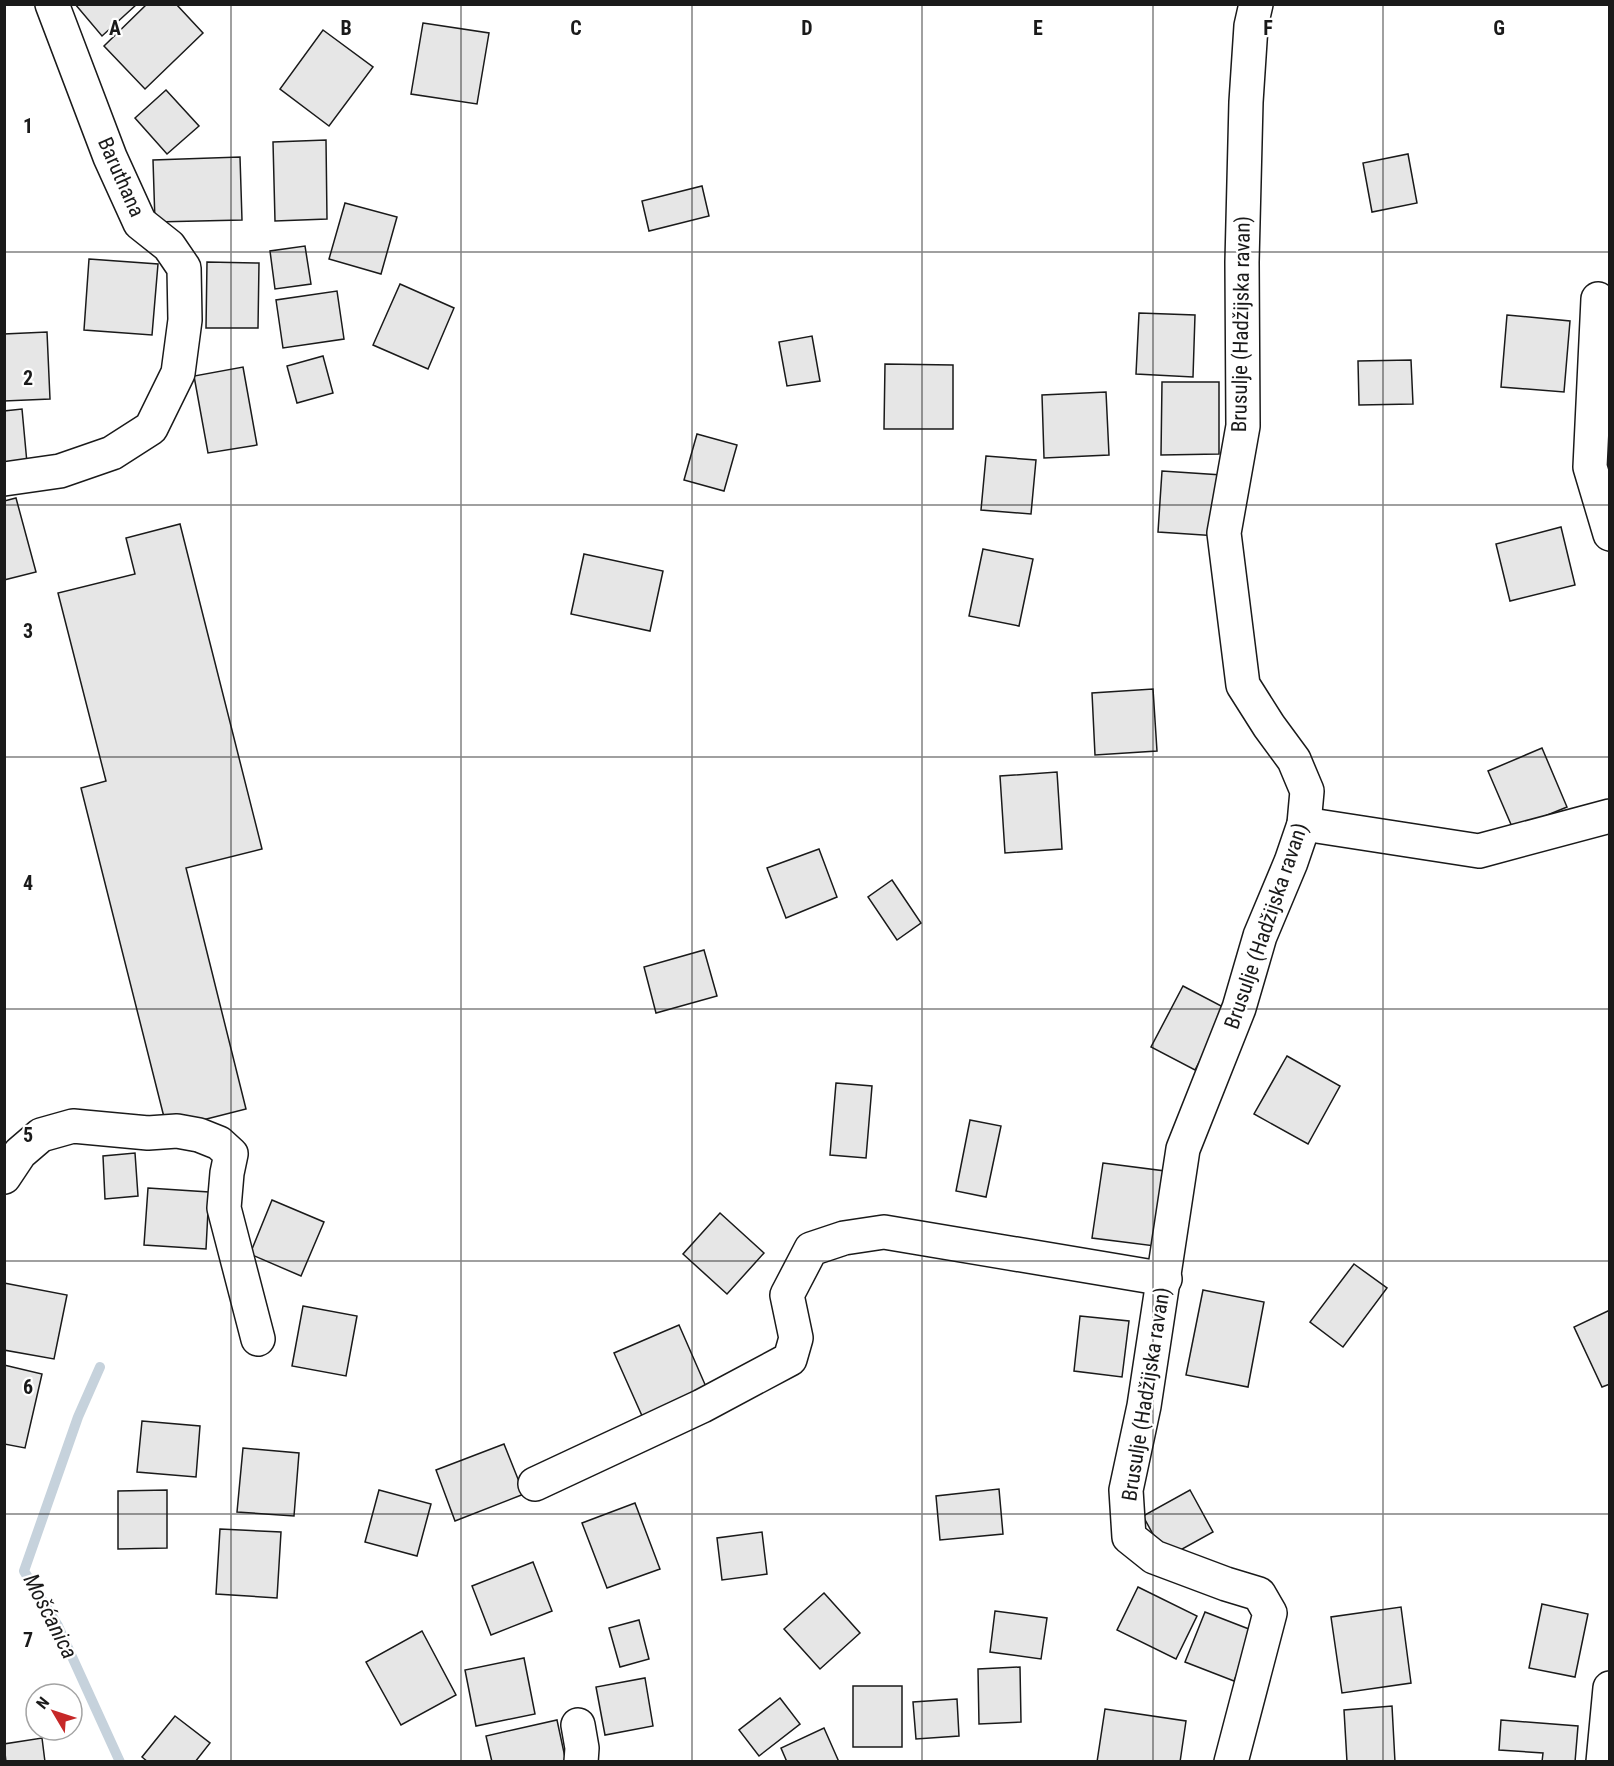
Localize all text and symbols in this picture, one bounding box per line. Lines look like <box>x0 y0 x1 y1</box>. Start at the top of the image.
text: A <box>109 16 121 40</box>
text: B <box>340 16 352 40</box>
text: C <box>570 16 582 40</box>
text: D <box>801 16 813 40</box>
text: E <box>1033 16 1043 40</box>
text: F <box>1263 16 1273 40</box>
text: G <box>1493 16 1505 40</box>
text: 1 <box>23 114 33 138</box>
street label: Baruthana <box>93 133 149 221</box>
street label: Brusulje (Hadžijska ravan) <box>1227 216 1255 432</box>
text: 2 <box>23 366 33 390</box>
text: 3 <box>23 619 33 643</box>
street label: Brusulje (Hadžijska ravan) <box>1219 820 1313 1032</box>
text: 4 <box>23 871 33 895</box>
text: 5 <box>23 1123 33 1147</box>
street label: Brusulje (Hadžijska ravan) <box>1117 1285 1175 1503</box>
text: 6 <box>23 1375 33 1399</box>
water label: Mošćanica <box>19 1570 83 1663</box>
text: 7 <box>23 1628 33 1652</box>
north arrow <box>24 1682 84 1742</box>
text: N <box>32 1693 53 1713</box>

